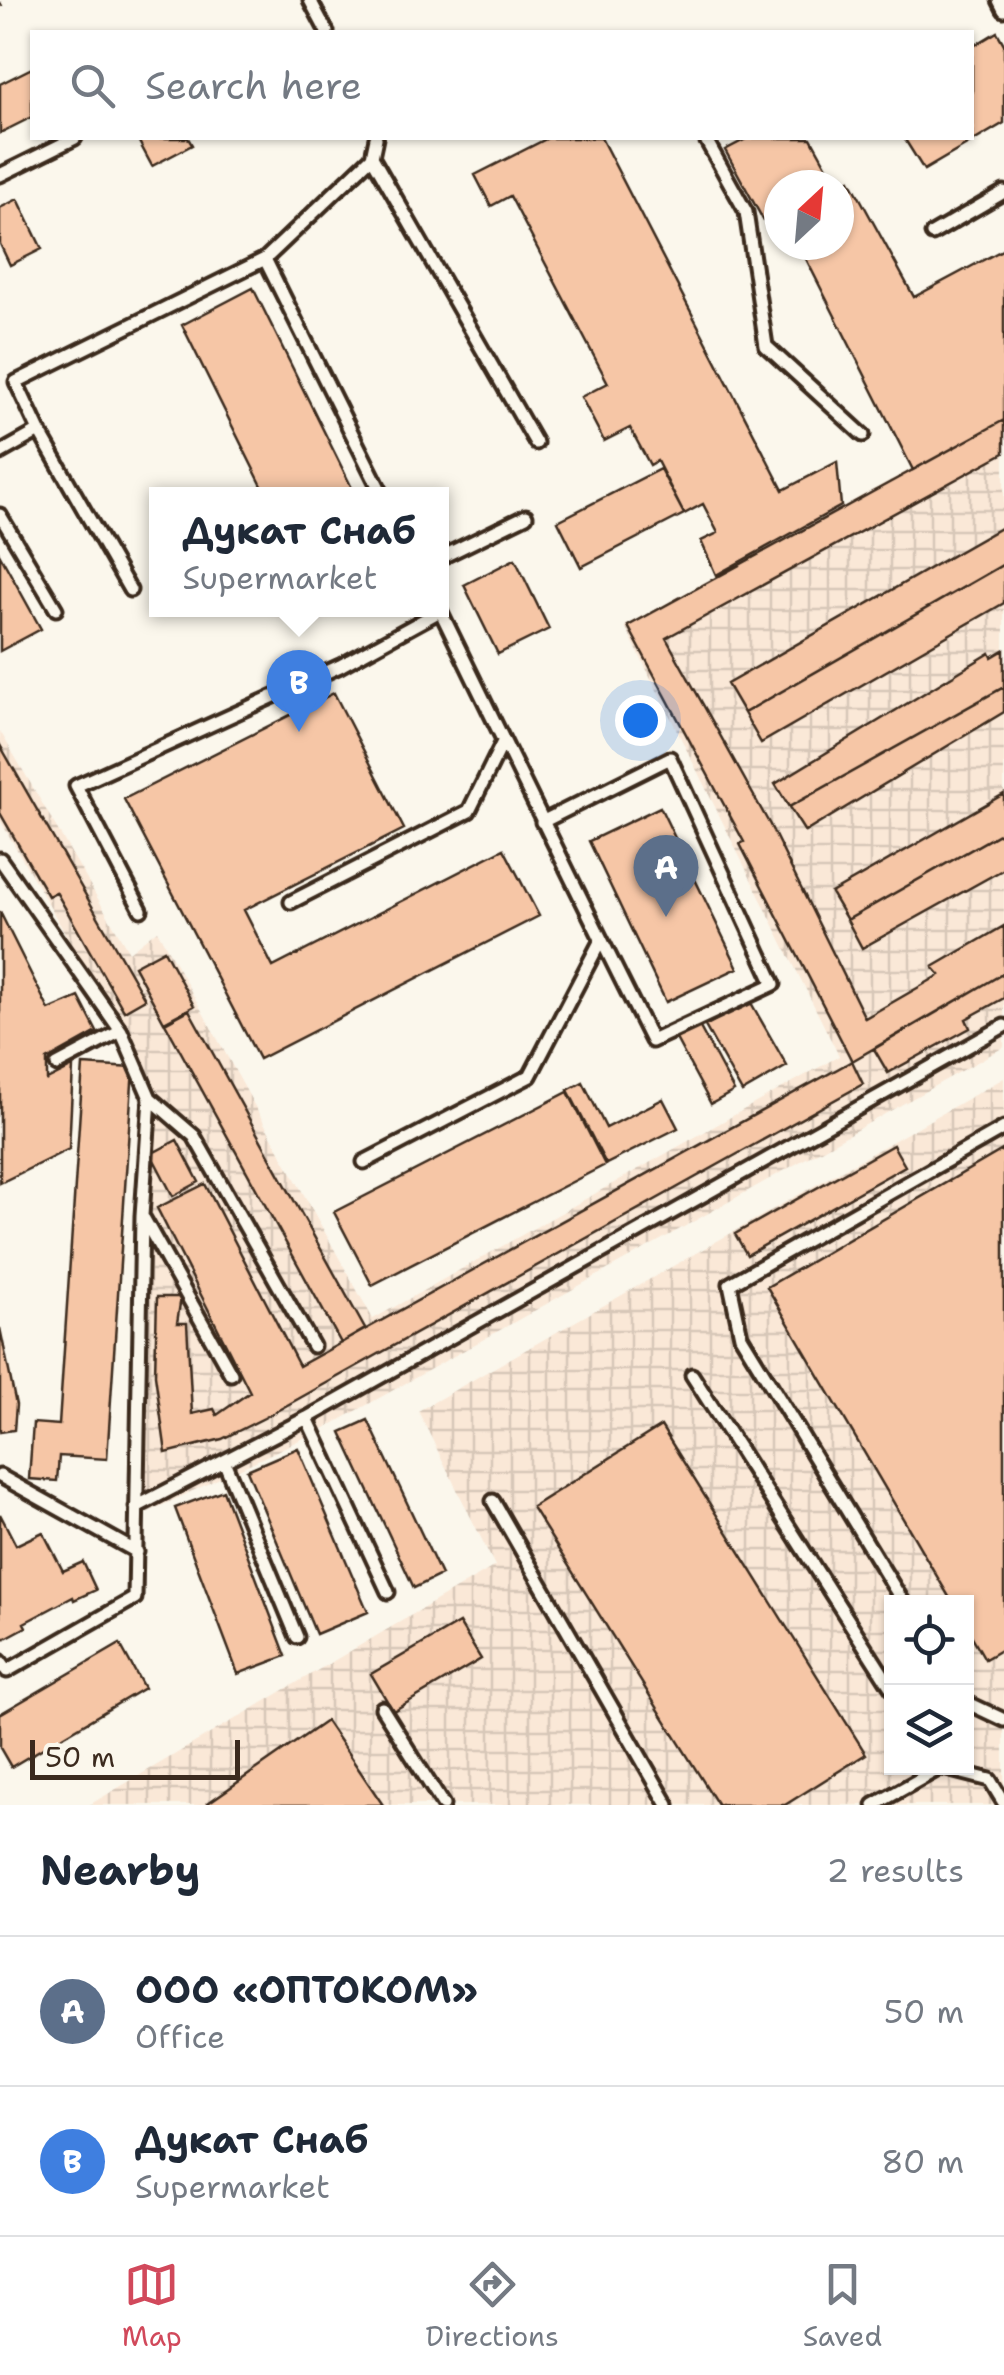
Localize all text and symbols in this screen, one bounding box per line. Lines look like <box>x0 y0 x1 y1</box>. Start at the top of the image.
search box <box>30 30 974 140</box>
icon: search <box>65 58 120 113</box>
text: Search here <box>145 60 362 111</box>
north arrow <box>764 170 854 260</box>
popup <box>149 487 449 617</box>
text: Дукат Снаб <box>183 505 416 556</box>
text: Supermarket <box>183 556 377 599</box>
pin: B <box>266 650 332 732</box>
your location <box>615 695 666 746</box>
pin: A <box>634 834 698 917</box>
map controls <box>884 1595 974 1775</box>
button: locate <box>884 1595 974 1685</box>
button: layers <box>884 1685 974 1775</box>
scale bar <box>30 1735 240 1780</box>
text: 50 m <box>45 1738 115 1776</box>
text: Nearby <box>40 1842 200 1898</box>
text: 2 results <box>827 1849 964 1892</box>
text: ООО «ОПТОКОМ» <box>135 1964 478 2015</box>
text: A <box>60 1990 85 2033</box>
text: 50 m <box>884 1990 964 2033</box>
text: Office <box>135 2015 225 2058</box>
text: Дукат Снаб <box>135 2114 368 2165</box>
text: B <box>63 2140 82 2183</box>
text: 80 m <box>881 2140 964 2183</box>
text: Supermarket <box>135 2165 330 2208</box>
tab: Map <box>122 2257 182 2355</box>
tab: Directions <box>425 2257 559 2355</box>
tab: Saved <box>803 2257 882 2355</box>

